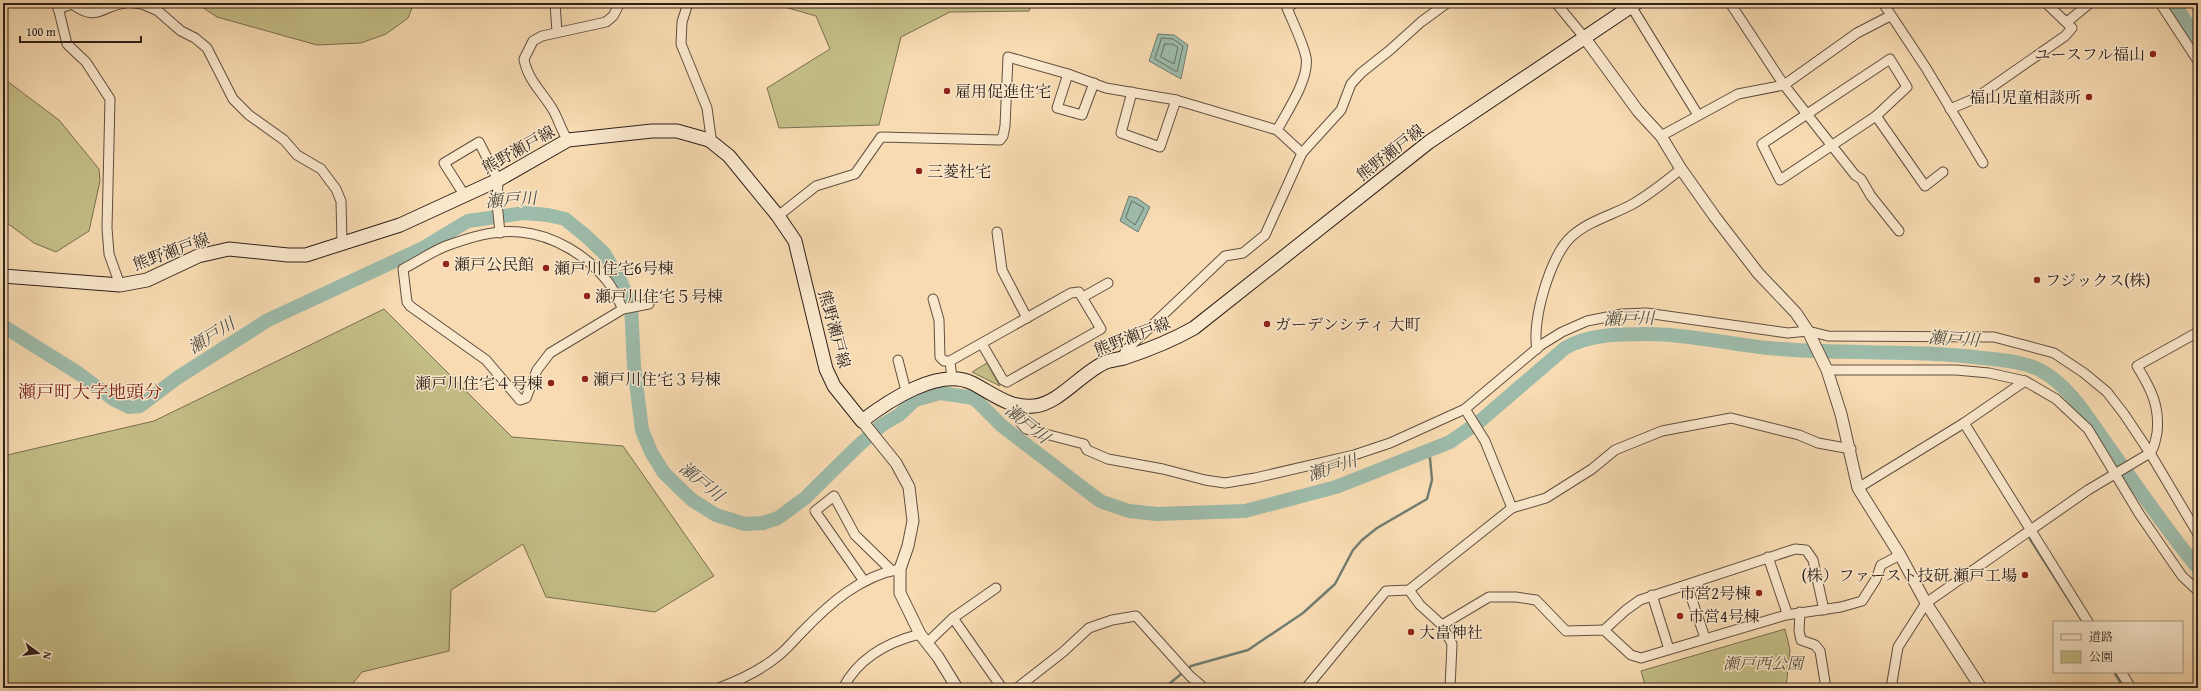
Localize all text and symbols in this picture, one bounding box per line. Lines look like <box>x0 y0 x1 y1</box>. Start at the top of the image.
scale bar <box>20 18 141 44</box>
text: 100 m <box>26 23 56 40</box>
place label: ユースフル福山 <box>2034 42 2145 66</box>
marker: ユースフル福山 <box>2148 49 2158 59</box>
place label: 雇用促進住宅 <box>955 79 1051 103</box>
place label: 福山児童相談所 <box>1969 85 2081 109</box>
marker: 雇用促進住宅 <box>942 86 952 96</box>
marker: 福山児童相談所 <box>2084 92 2094 102</box>
street label: 熊野瀬戸線 <box>1351 118 1429 186</box>
street label: 熊野瀬戸線 <box>477 119 559 179</box>
place label: 三菱社宅 <box>927 159 991 183</box>
marker: 三菱社宅 <box>914 166 924 176</box>
water label: 瀬戸川 <box>485 185 539 213</box>
street label: 熊野瀬戸線 <box>129 226 213 276</box>
place label: 瀬戸公民館 <box>454 252 534 276</box>
place label: 瀬戸川住宅6号棟 <box>554 256 674 280</box>
marker: 瀬戸公民館 <box>441 259 451 269</box>
marker: 瀬戸川住宅6号棟 <box>541 263 551 273</box>
place label: フジックス(株) <box>2045 268 2151 292</box>
marker: フジックス(株) <box>2032 275 2042 285</box>
place label: 瀬戸川住宅５号棟 <box>595 284 723 308</box>
street label: 熊野瀬戸線 <box>813 287 857 371</box>
marker: 瀬戸川住宅５号棟 <box>582 291 592 301</box>
water label: 瀬戸川 <box>1603 305 1657 331</box>
water label: 瀬戸川 <box>183 310 241 359</box>
street label: 熊野瀬戸線 <box>1090 310 1174 362</box>
place label: ガーデンシティ 大町 <box>1275 312 1421 336</box>
marker: ガーデンシティ 大町 <box>1262 319 1272 329</box>
water label: 瀬戸川 <box>1928 324 1982 352</box>
place label: 瀬戸川住宅３号棟 <box>593 367 721 391</box>
place label: 瀬戸川住宅４号棟 <box>415 371 543 395</box>
marker: 瀬戸川住宅３号棟 <box>580 374 590 384</box>
district label: 瀬戸町大字地頭分 <box>18 378 162 405</box>
marker: 瀬戸川住宅４号棟 <box>546 378 556 388</box>
water label: 瀬戸川 <box>1000 397 1057 450</box>
water label: 瀬戸川 <box>1304 447 1362 487</box>
water label: 瀬戸川 <box>674 455 731 508</box>
place label: (株）ファースト技研 瀬戸工場 <box>1801 563 2017 587</box>
marker: (株）ファースト技研 瀬戸工場 <box>2020 570 2030 580</box>
place label: 市営2号棟 <box>1679 581 1751 605</box>
marker: 市営2号棟 <box>1754 588 1764 598</box>
place label: 市営4号棟 <box>1688 604 1760 628</box>
marker: 市営4号棟 <box>1675 611 1685 621</box>
place label: 大畠神社 <box>1419 620 1483 644</box>
legend <box>2053 621 2183 673</box>
marker: 大畠神社 <box>1406 627 1416 637</box>
text: 道路 <box>2089 628 2113 645</box>
north arrow <box>18 633 58 673</box>
text: 公園 <box>2089 648 2113 665</box>
text: N <box>39 650 56 662</box>
park label: 瀬戸西公園 <box>1723 651 1806 675</box>

